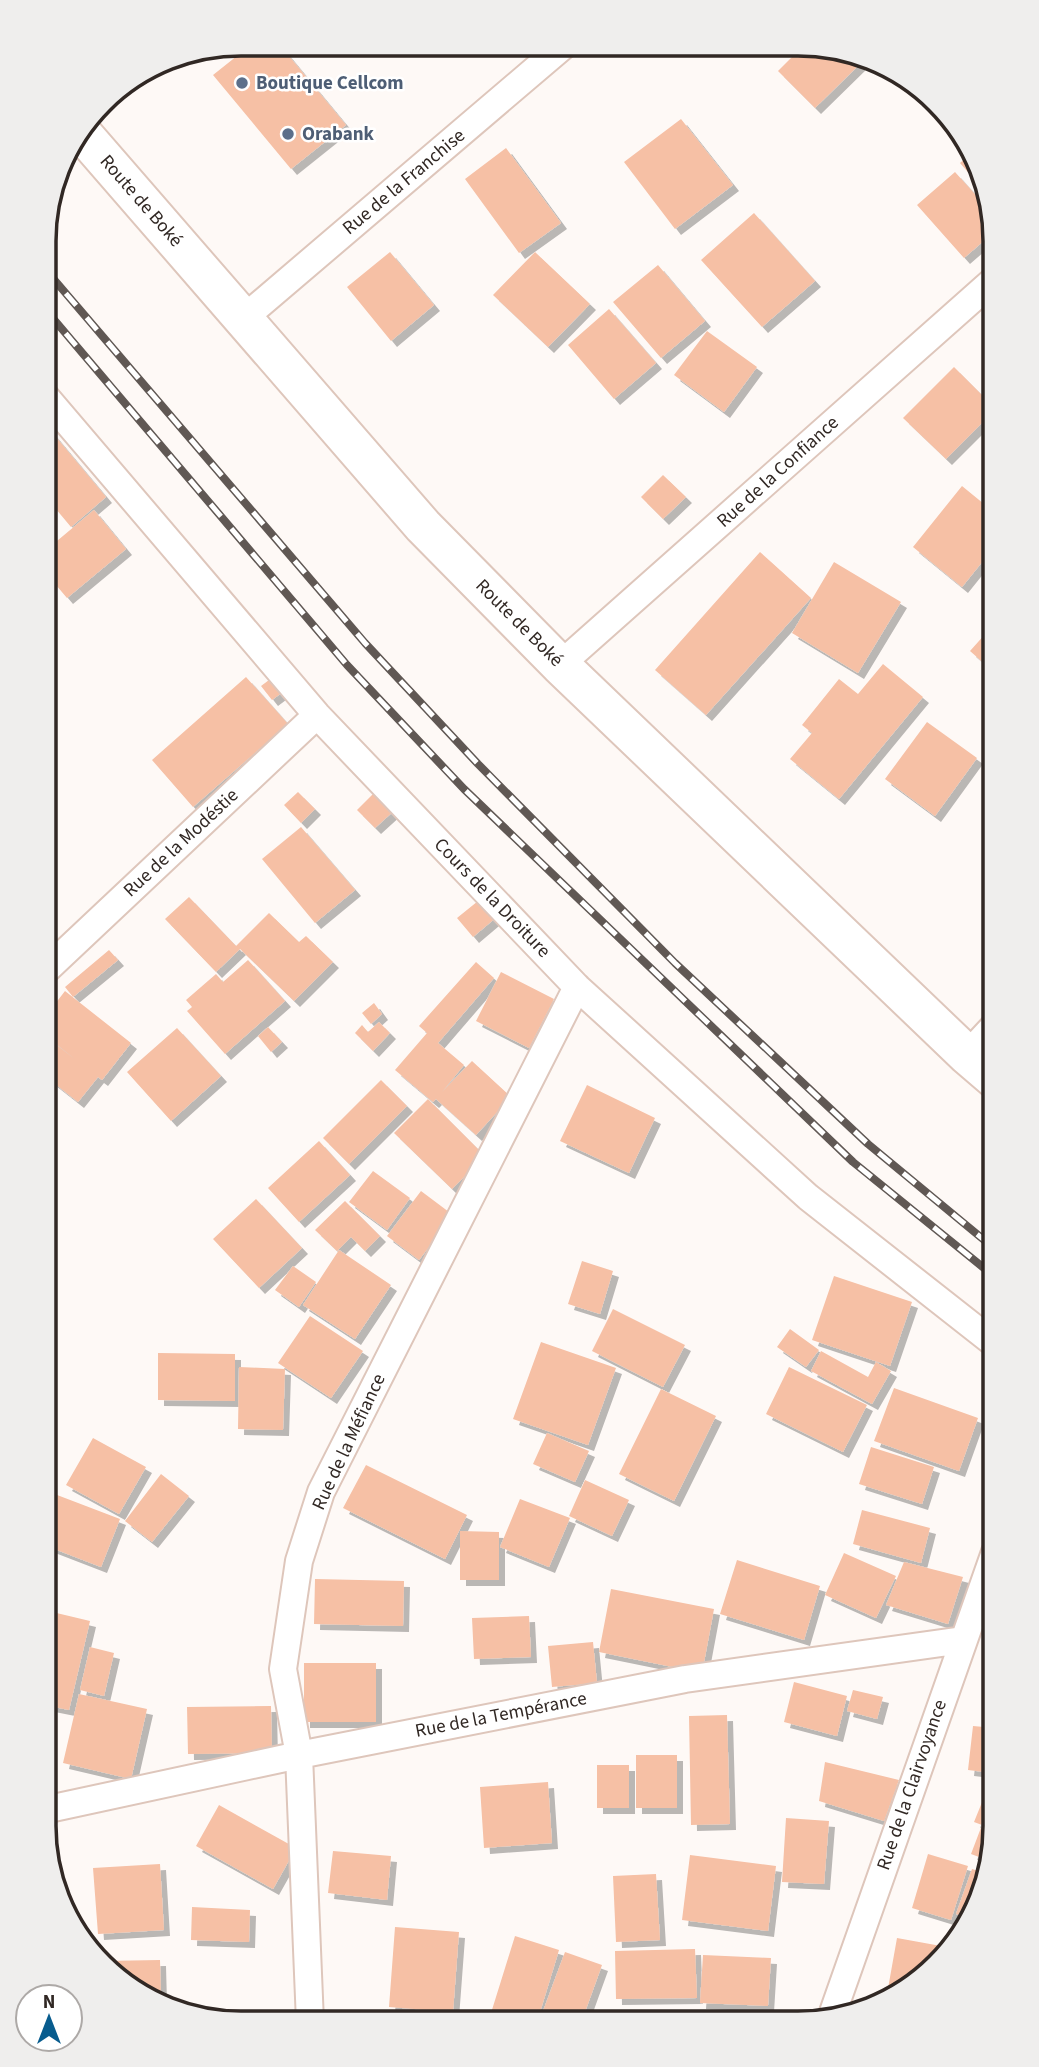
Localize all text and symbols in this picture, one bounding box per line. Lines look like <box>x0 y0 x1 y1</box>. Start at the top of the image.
place label: Boutique Cellcom <box>256 70 404 97</box>
marker: Boutique Cellcom <box>234 75 250 91</box>
place label: Orabank <box>302 121 375 148</box>
street label: Rue de la Franchise <box>337 123 471 241</box>
marker: Orabank <box>280 126 296 142</box>
street label: Route de Boké <box>93 149 189 253</box>
street label: Rue de la Confiance <box>711 410 845 534</box>
street label: Route de Boké <box>469 573 569 673</box>
street label: Rue de la Modéstie <box>117 782 245 904</box>
street label: Cours de la Droiture <box>428 832 556 964</box>
street label: Rue de la Méfiance <box>306 1369 392 1515</box>
street label: Rue de la Tempérance <box>413 1685 589 1745</box>
street label: Rue de la Clairvoyance <box>870 1696 954 1874</box>
north arrow <box>14 1983 84 2053</box>
text: N <box>43 1989 55 2016</box>

